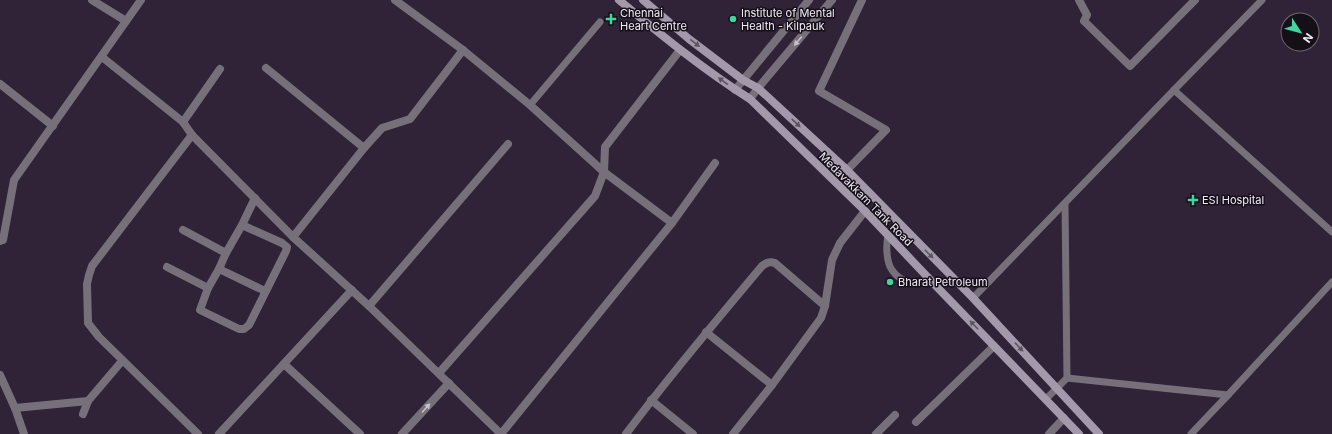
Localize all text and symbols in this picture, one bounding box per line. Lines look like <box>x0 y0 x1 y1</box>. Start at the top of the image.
place label: Chennai Heart Centre <box>620 6 687 33</box>
place label: Institute of Mental Health - Kilpauk <box>741 6 835 33</box>
north arrow <box>1280 12 1320 52</box>
marker: Chennai Heart Centre <box>605 13 617 25</box>
marker: Institute of Mental Health - Kilpauk <box>728 14 738 24</box>
text: N <box>1300 30 1316 45</box>
one-way arrow <box>793 35 802 46</box>
one-way arrow <box>689 38 700 47</box>
one-way arrow <box>718 77 728 85</box>
one-way arrow <box>791 119 801 128</box>
street label: Medavakkam Tank Road <box>816 149 916 249</box>
place label: ESI Hospital <box>1202 193 1264 207</box>
marker: ESI Hospital <box>1187 194 1199 206</box>
one-way arrow <box>924 249 934 259</box>
place label: Bharat Petroleum <box>898 275 988 289</box>
marker: Bharat Petroleum <box>885 277 895 287</box>
one-way arrow <box>969 320 979 330</box>
one-way arrow <box>1014 343 1023 352</box>
one-way arrow <box>421 403 430 414</box>

